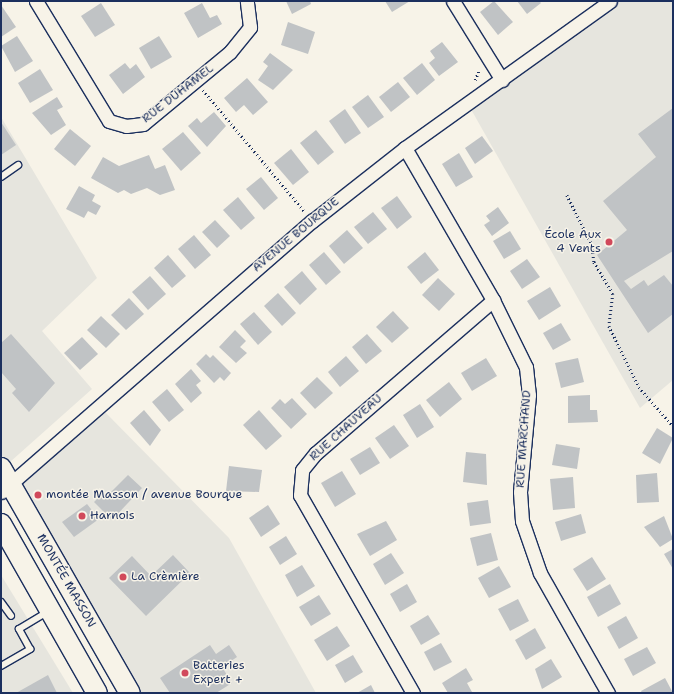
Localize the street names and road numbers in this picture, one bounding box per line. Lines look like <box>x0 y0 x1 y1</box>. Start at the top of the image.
street label: RUE DUHAMEL <box>139 62 217 126</box>
street label: AVENUE BOURQUE <box>250 195 342 275</box>
street label: RUE MARCHAND <box>513 390 535 488</box>
street label: RUE CHAUVEAU <box>307 392 385 464</box>
street label: MONTÉE MASSON <box>33 532 99 630</box>

